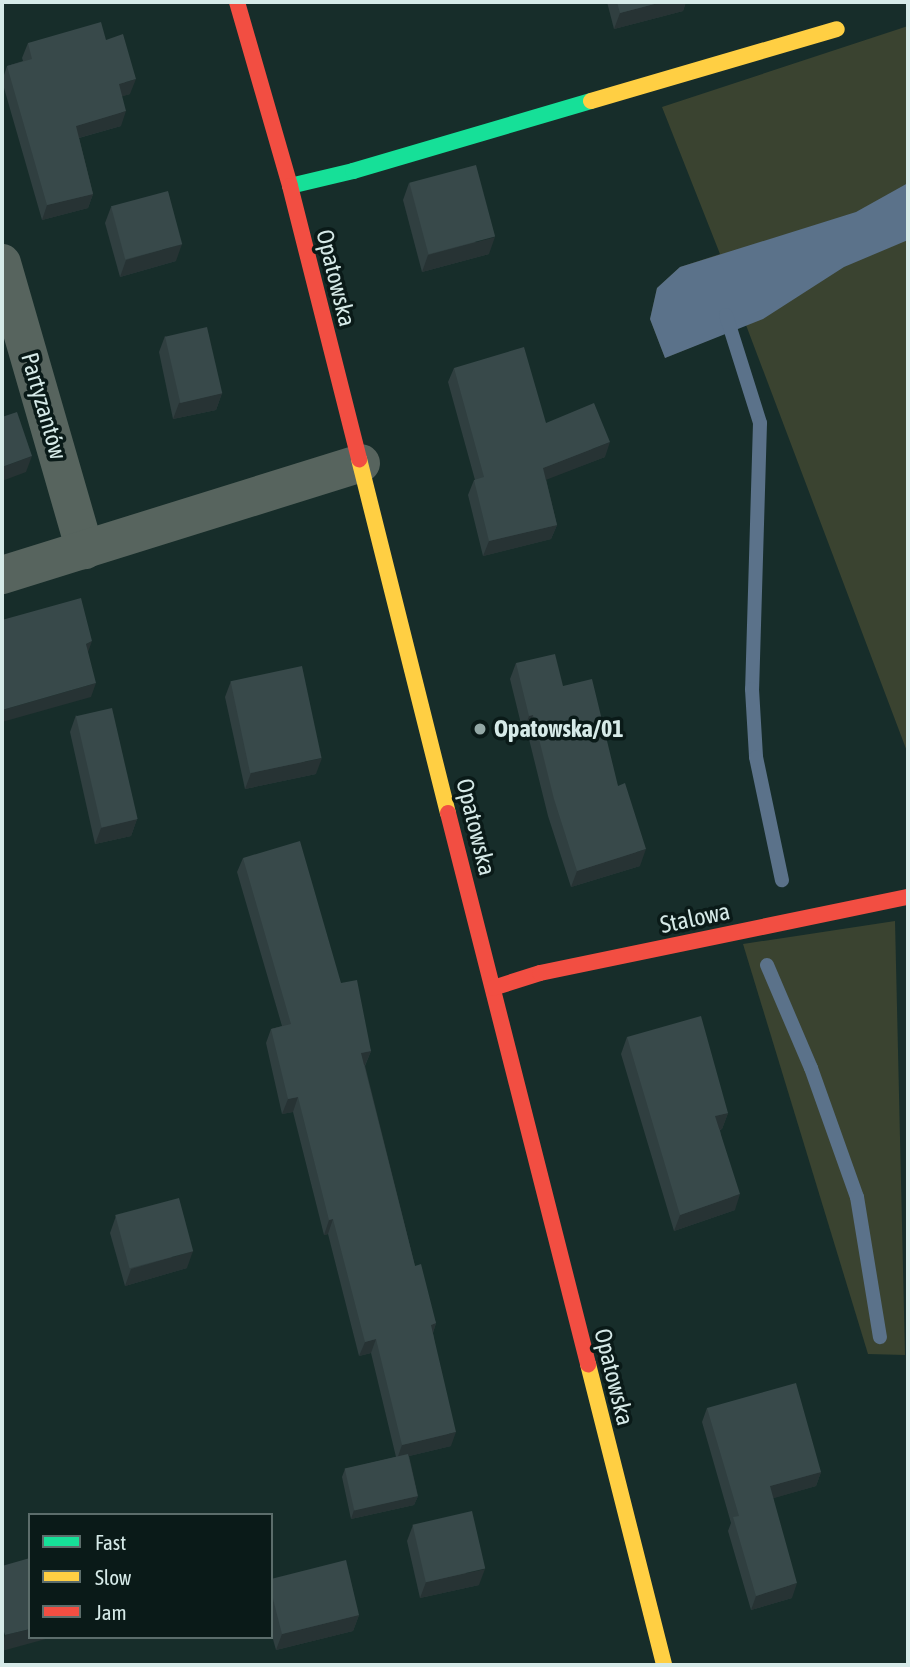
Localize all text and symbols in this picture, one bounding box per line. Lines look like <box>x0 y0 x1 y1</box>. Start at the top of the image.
street label: Opatowska <box>310 227 362 329</box>
street label: Partyzantów <box>15 349 73 463</box>
place label: Opatowska/01 <box>494 715 623 743</box>
marker: Opatowska/01 <box>472 721 488 737</box>
street label: Opatowska <box>450 776 502 878</box>
street label: Stalowa <box>657 897 733 939</box>
street label: Opatowska <box>588 1326 640 1428</box>
legend <box>28 1513 273 1639</box>
text: Fast <box>95 1530 126 1554</box>
text: Slow <box>95 1565 131 1589</box>
text: Jam <box>95 1600 127 1624</box>

